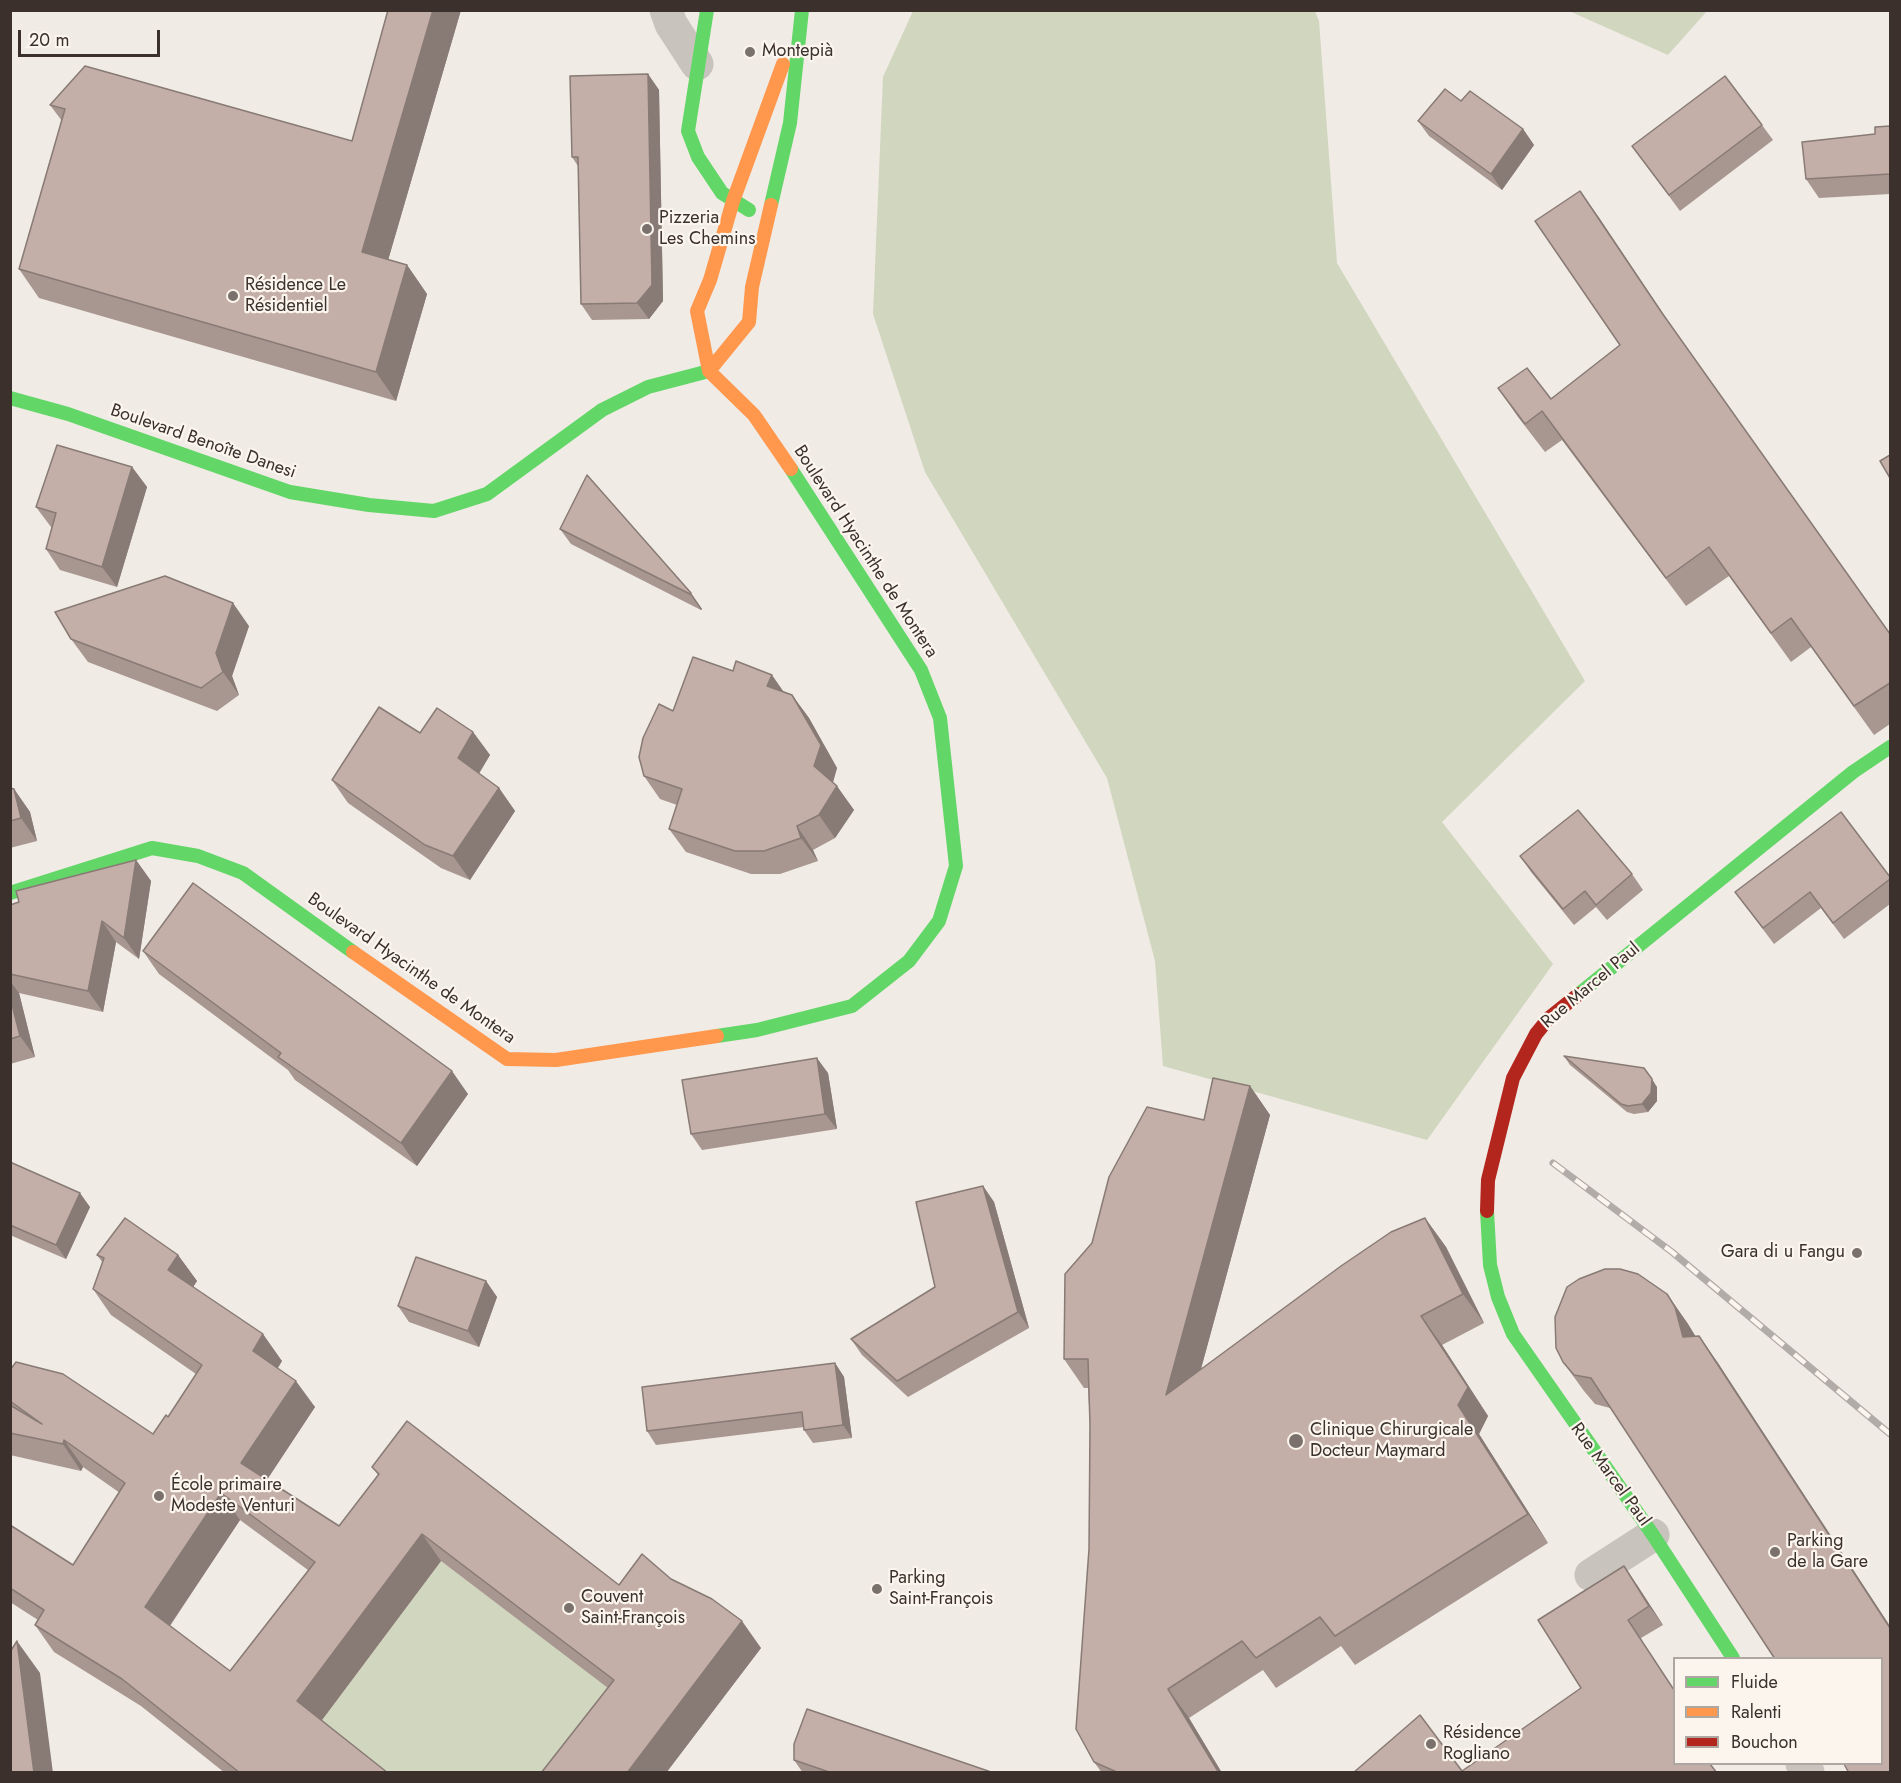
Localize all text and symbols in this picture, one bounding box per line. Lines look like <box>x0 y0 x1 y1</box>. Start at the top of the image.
scale bar <box>21 18 164 56</box>
text: 20 m <box>29 27 69 53</box>
place label: Montepià <box>762 41 833 63</box>
marker: Montepià <box>743 45 757 59</box>
place label: Pizzeria Les Chemins <box>659 208 755 250</box>
marker: Pizzeria Les Chemins <box>640 222 654 236</box>
place label: Résidence Le Résidentiel <box>245 275 346 318</box>
marker: Résidence Le Résidentiel <box>226 289 240 303</box>
street label: Boulevard Benoîte Danesi <box>107 400 299 484</box>
street label: Boulevard Hyacinthe de Montera <box>788 442 942 662</box>
street label: Boulevard Hyacinthe de Montera <box>303 889 519 1049</box>
street label: Rue Marcel Paul <box>1537 938 1645 1034</box>
place label: Gara di u Fangu <box>1721 1242 1845 1264</box>
marker: Gara di u Fangu <box>1850 1246 1864 1260</box>
street label: Rue Marcel Paul <box>1565 1419 1655 1531</box>
place label: Clinique Chirurgicale Docteur Maymard <box>1310 1420 1473 1462</box>
marker: Clinique Chirurgicale Docteur Maymard <box>1287 1432 1305 1450</box>
place label: École primaire Modeste Venturi <box>171 1475 295 1518</box>
marker: École primaire Modeste Venturi <box>152 1489 166 1503</box>
place label: Parking de la Gare <box>1787 1531 1868 1574</box>
marker: Parking de la Gare <box>1768 1545 1782 1559</box>
place label: Parking Saint-François <box>889 1568 993 1610</box>
marker: Parking Saint-François <box>870 1582 884 1596</box>
place label: Couvent Saint-François <box>581 1587 685 1630</box>
marker: Couvent Saint-François <box>562 1601 576 1615</box>
legend <box>1673 1657 1883 1765</box>
text: Fluide <box>1731 1669 1778 1695</box>
text: Ralenti <box>1731 1699 1782 1725</box>
place label: Résidence Rogliano <box>1443 1723 1521 1766</box>
text: Bouchon <box>1731 1729 1798 1755</box>
marker: Résidence Rogliano <box>1424 1737 1438 1751</box>

